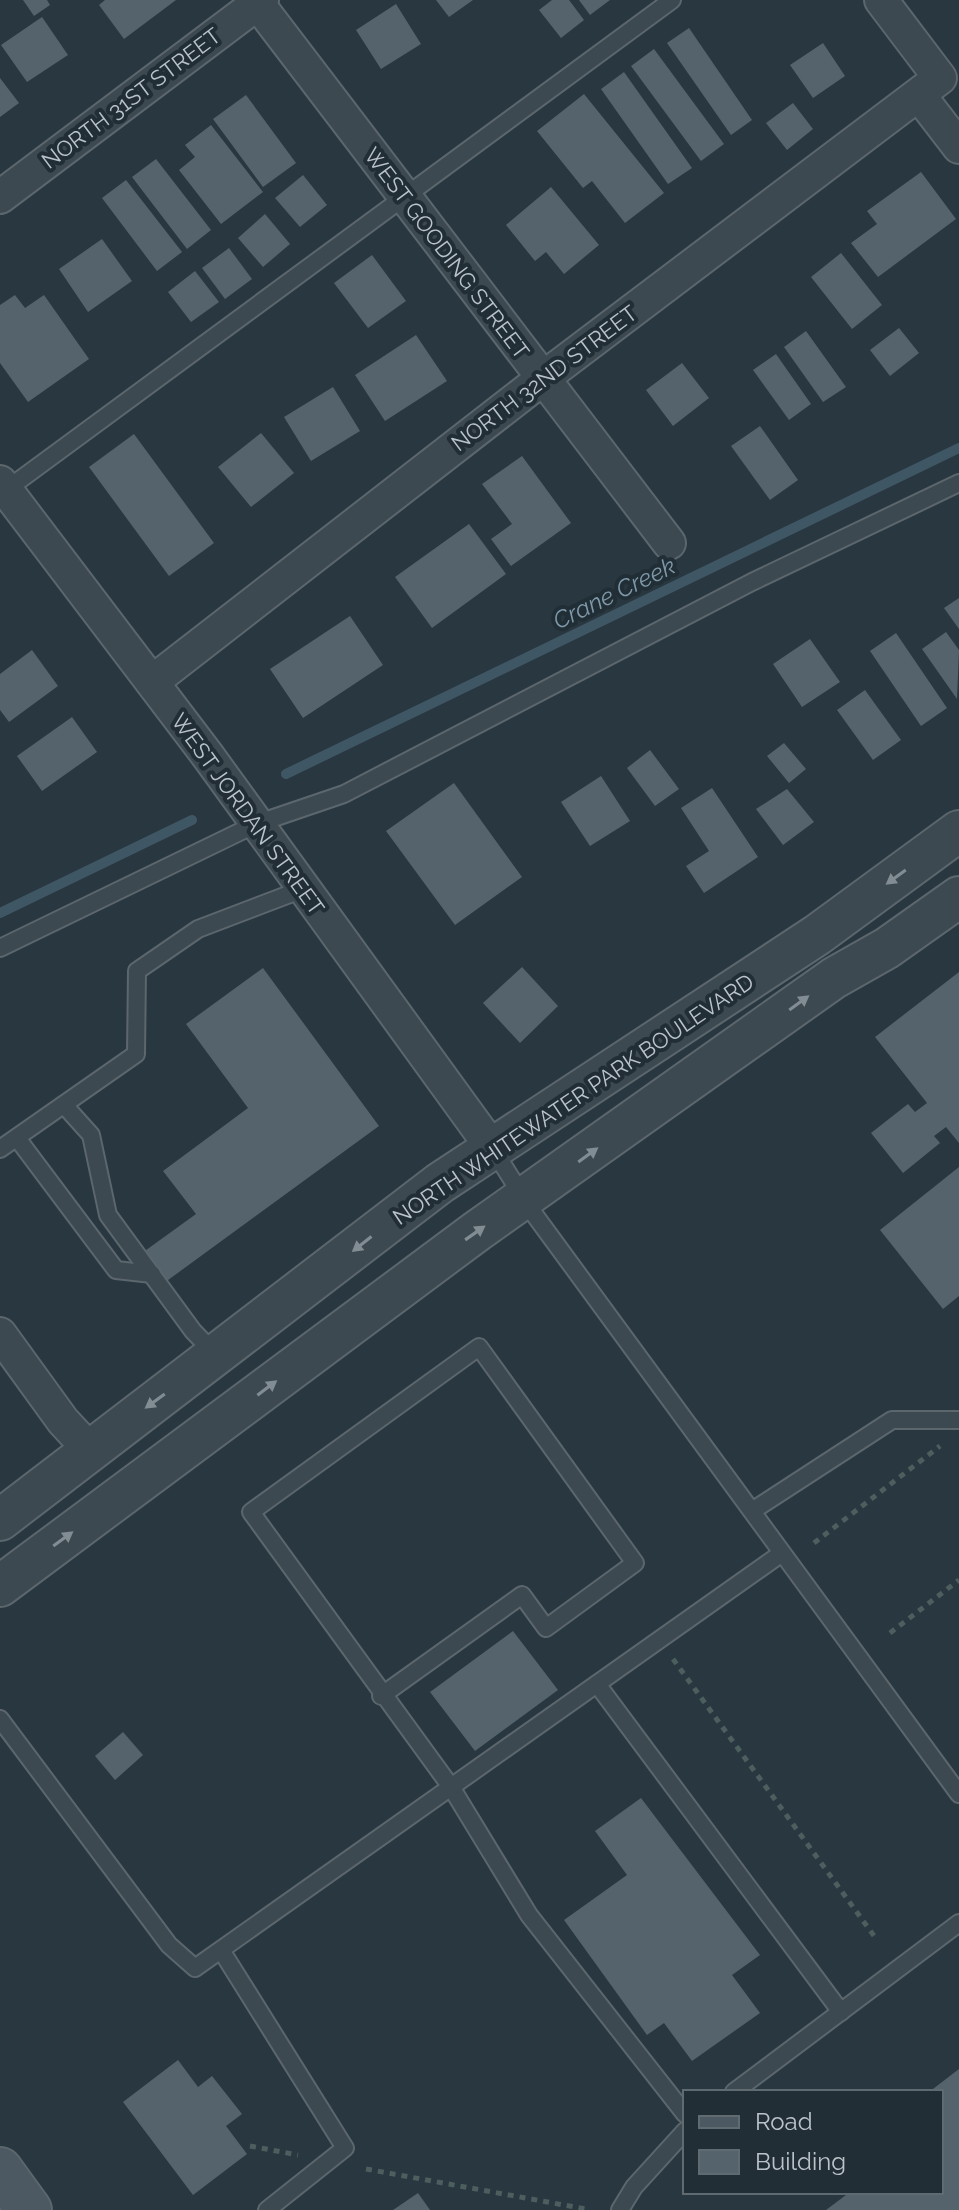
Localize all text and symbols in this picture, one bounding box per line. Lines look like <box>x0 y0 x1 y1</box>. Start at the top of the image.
street label: NORTH 31ST STREET <box>36 22 226 174</box>
street label: WEST GOODING STREET <box>359 142 535 364</box>
street label: NORTH 32ND STREET <box>446 299 642 456</box>
water label: Crane Creek <box>548 551 680 635</box>
street label: WEST JORDAN STREET <box>166 708 330 920</box>
one-way arrow <box>885 869 907 885</box>
street label: NORTH WHITEWATER PARK BOULEVARD <box>388 968 758 1230</box>
one-way arrow <box>789 996 810 1011</box>
one-way arrow <box>577 1147 599 1163</box>
one-way arrow <box>465 1226 486 1241</box>
one-way arrow <box>352 1235 372 1251</box>
one-way arrow <box>256 1380 277 1396</box>
one-way arrow <box>145 1393 166 1408</box>
one-way arrow <box>53 1532 73 1548</box>
legend <box>683 2090 943 2194</box>
text: Road <box>755 2107 813 2136</box>
text: Building <box>755 2147 846 2176</box>

